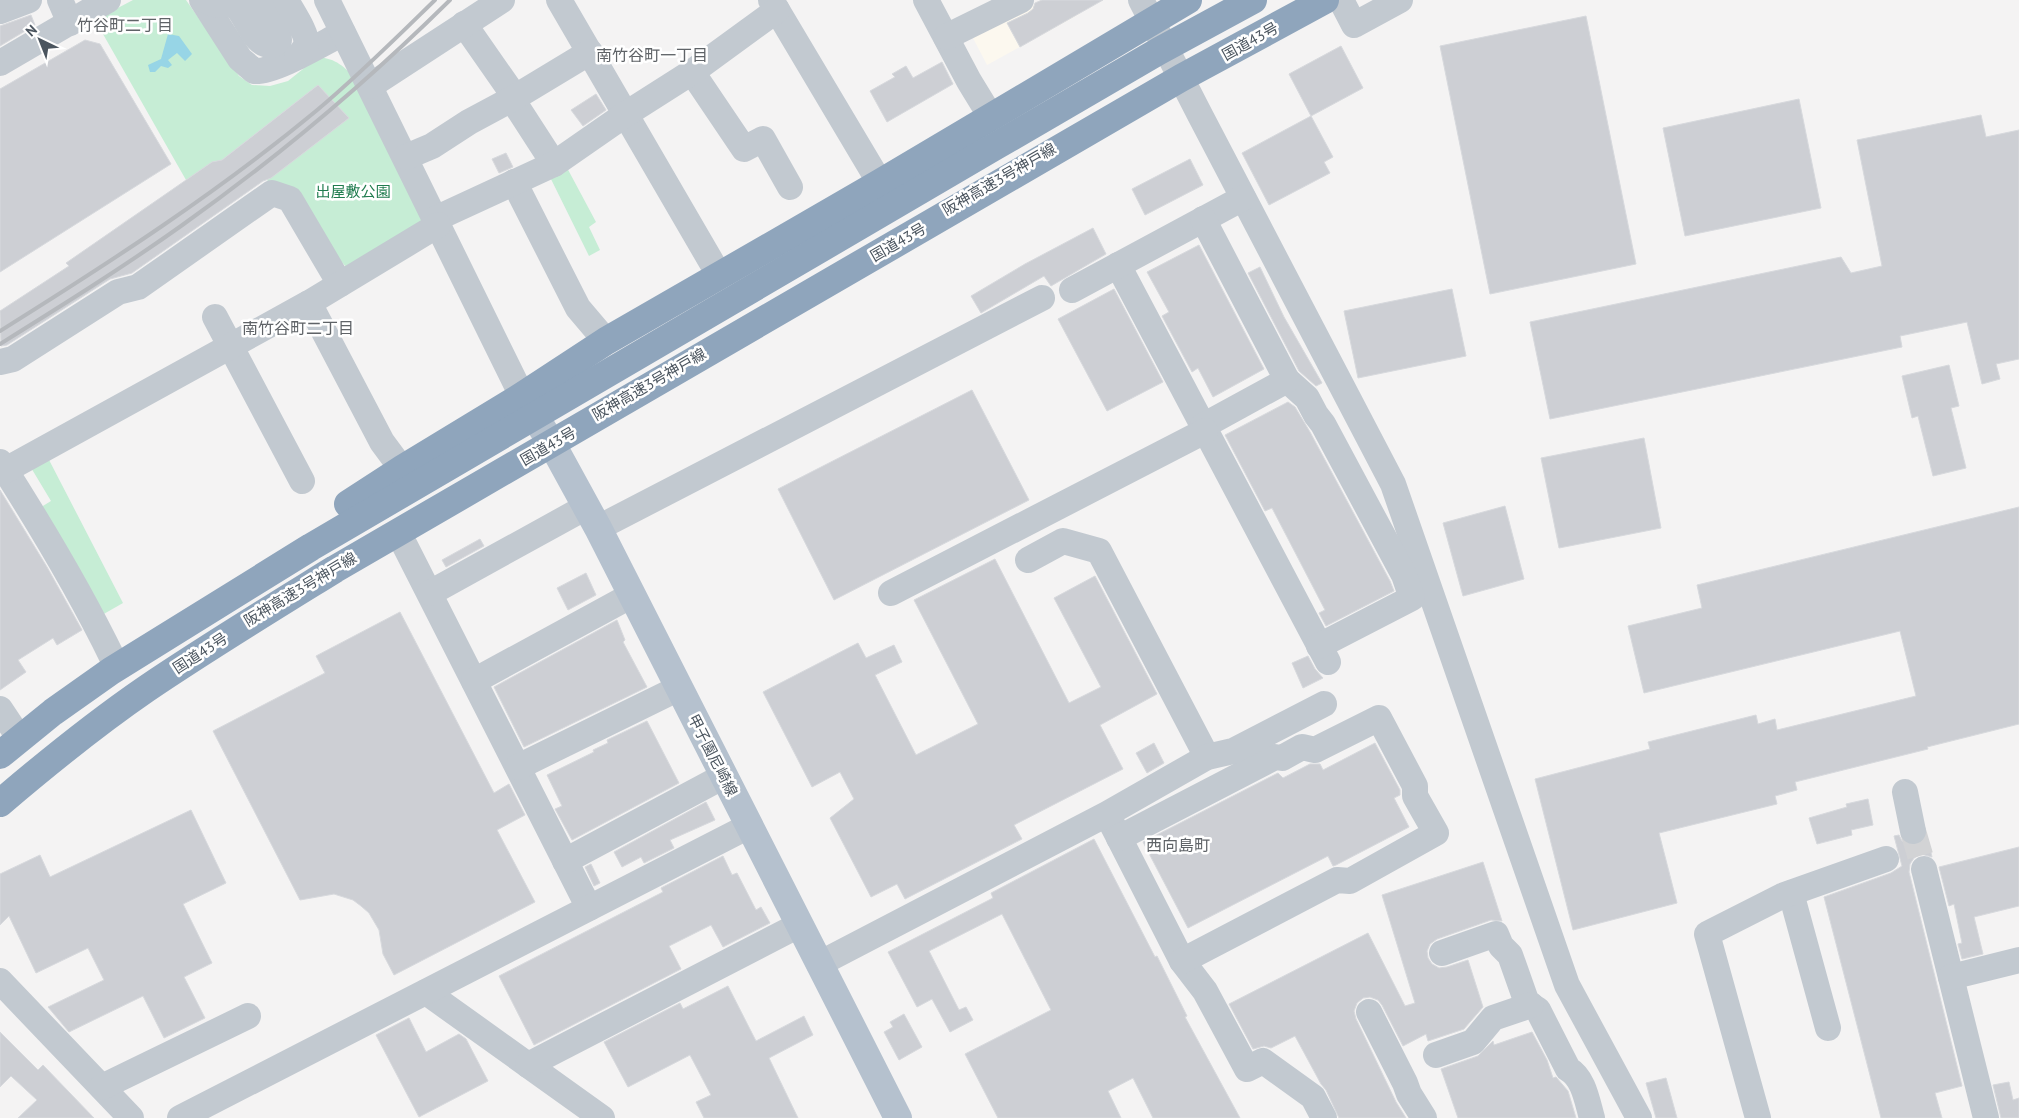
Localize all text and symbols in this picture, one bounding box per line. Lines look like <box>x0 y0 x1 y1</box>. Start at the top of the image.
north arrow <box>15 15 65 65</box>
district label: 竹谷町二丁目 <box>77 15 173 35</box>
street label: 国道43号 <box>1219 18 1281 64</box>
text: N <box>22 21 41 40</box>
district label: 南竹谷町一丁目 <box>596 45 708 65</box>
street label: 阪神高速3号神戸線 <box>939 139 1059 219</box>
park label: 出屋敷公園 <box>315 182 391 201</box>
street label: 国道43号 <box>867 218 929 266</box>
district label: 南竹谷町二丁目 <box>242 318 354 338</box>
street label: 阪神高速3号神戸線 <box>589 344 709 424</box>
street label: 国道43号 <box>517 422 579 470</box>
street label: 阪神高速3号神戸線 <box>240 548 360 630</box>
street label: 国道43号 <box>169 628 231 678</box>
street label: 甲子園尼崎線 <box>684 711 742 799</box>
district label: 西向島町 <box>1146 835 1210 855</box>

